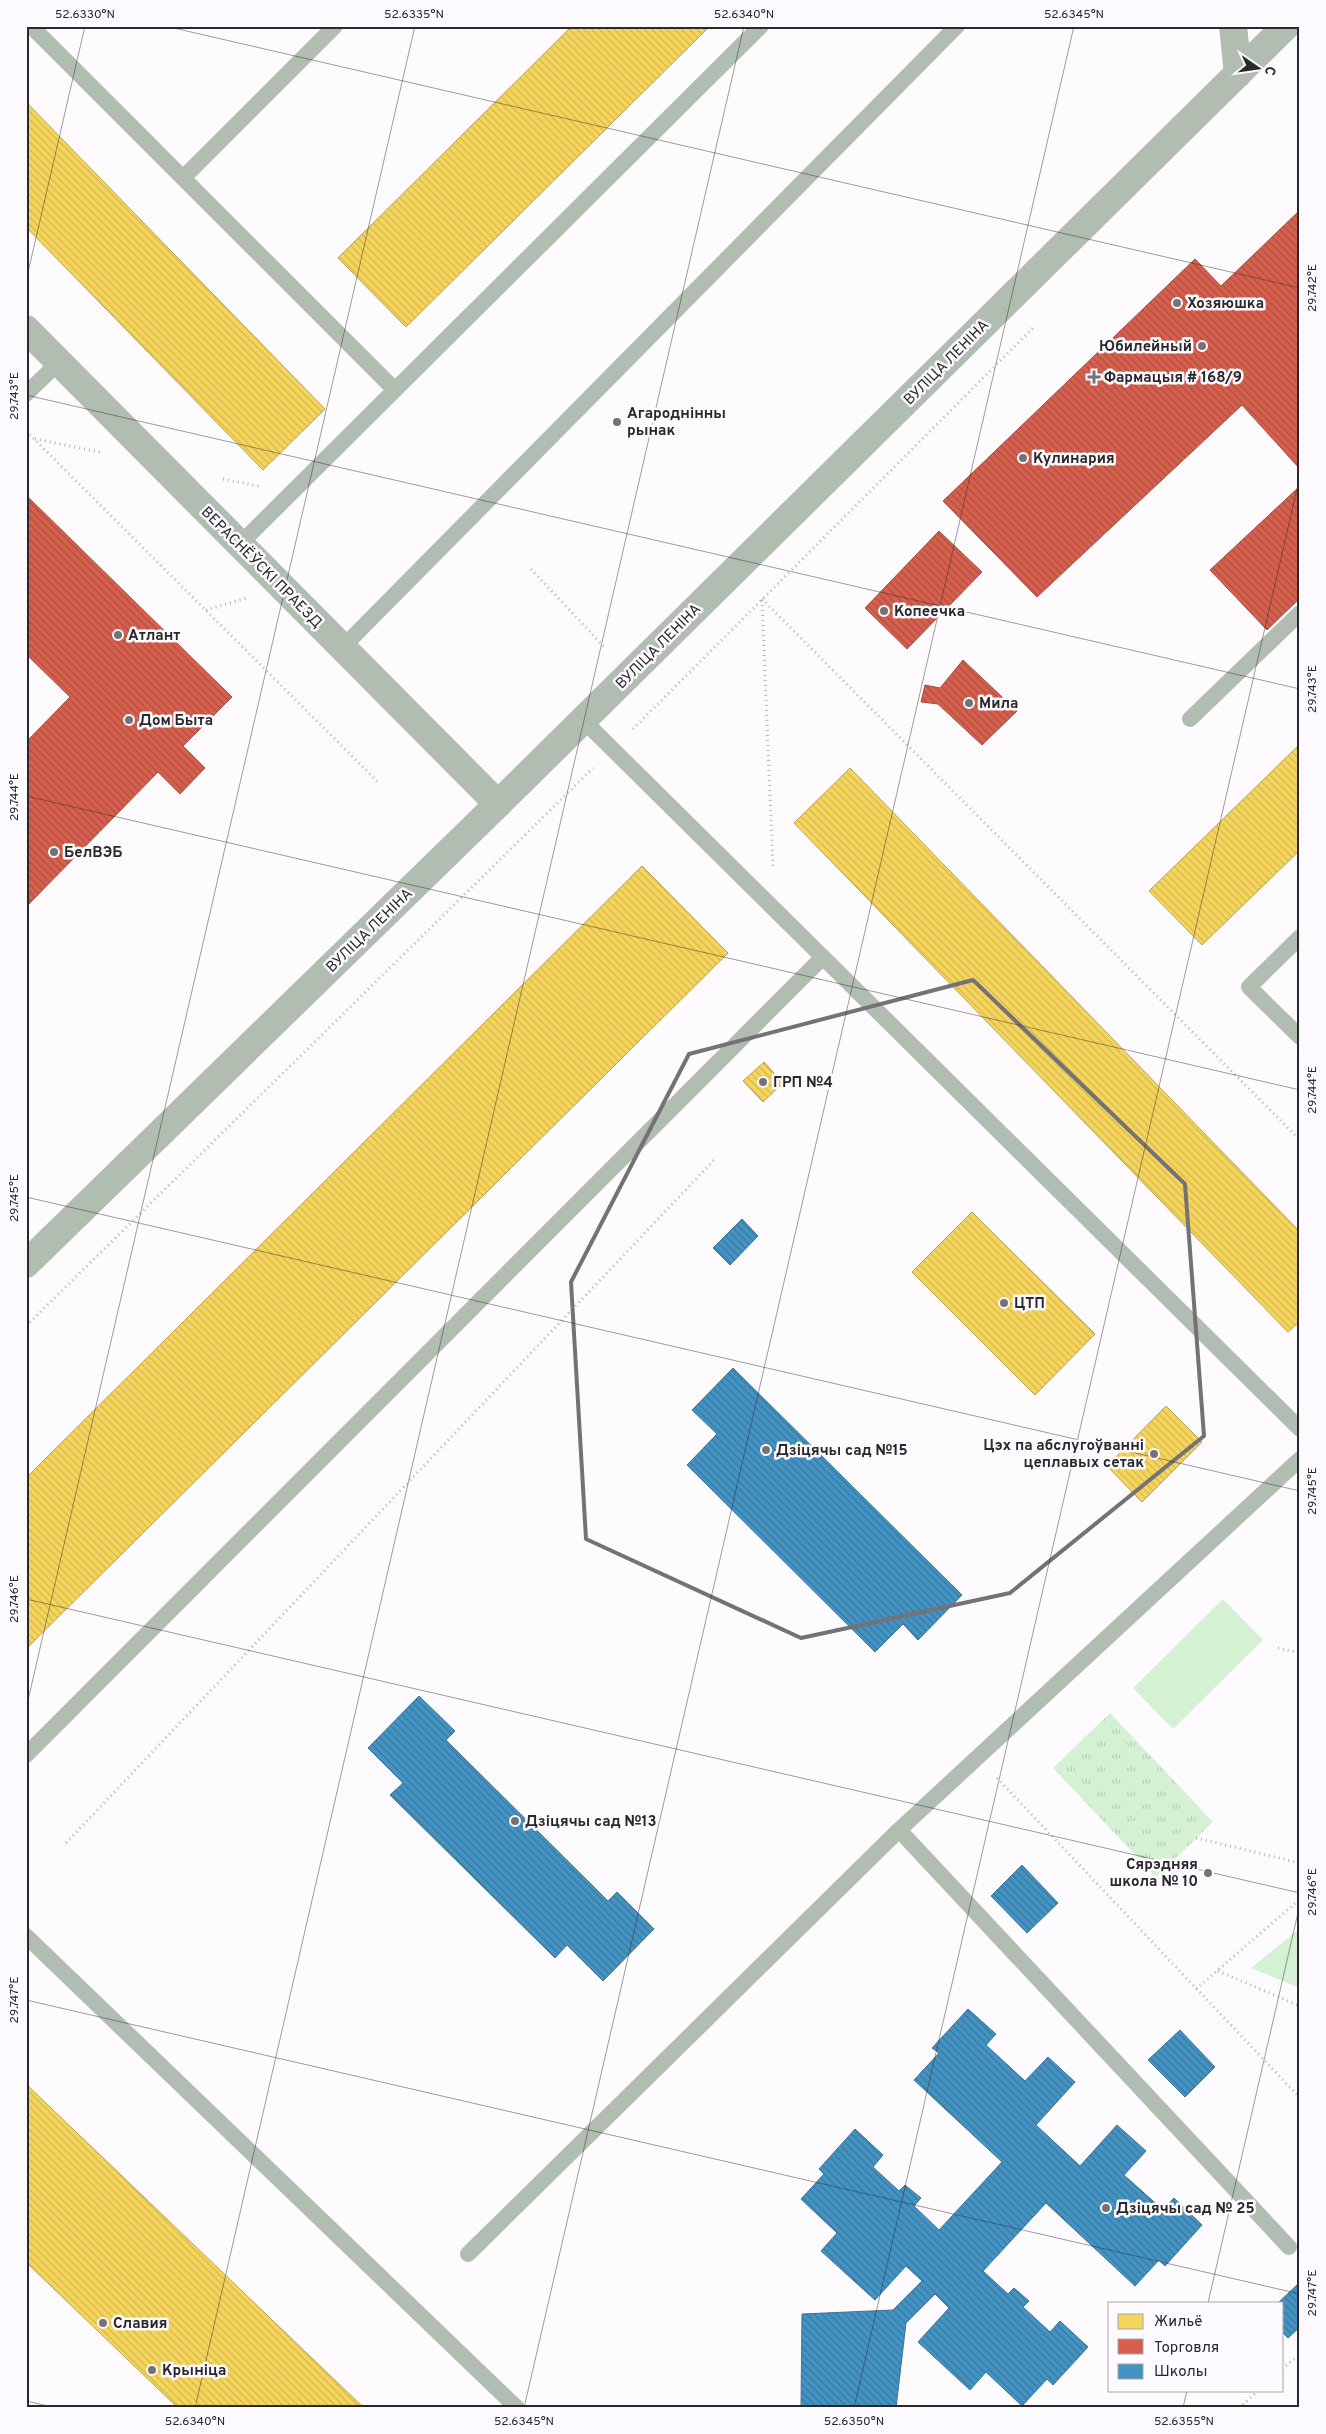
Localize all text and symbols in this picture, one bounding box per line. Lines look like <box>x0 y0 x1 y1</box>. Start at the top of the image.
text: 52.6330°N <box>55 7 115 23</box>
text: 52.6335°N <box>384 7 444 23</box>
text: 52.6340°N <box>714 7 774 23</box>
text: 52.6345°N <box>1044 7 1104 23</box>
north arrow <box>1234 42 1284 92</box>
text: С <box>1260 64 1278 77</box>
text: 29.742°E <box>1305 264 1321 312</box>
place label: Хозяюшка <box>1187 295 1264 314</box>
marker: Хозяюшка <box>1171 297 1183 309</box>
street label: ВУЛІЦА ЛЕНІНА <box>900 316 994 410</box>
place label: Юбилейный <box>1099 338 1192 357</box>
marker: Юбилейный <box>1196 340 1208 352</box>
place label: Фармацыя # 168/9 <box>1104 369 1242 388</box>
marker: Фармацыя # 168/9 <box>1088 371 1100 383</box>
text: 29.743°E <box>7 372 23 420</box>
place label: Агароднінны рынак <box>627 405 726 441</box>
marker: Агароднінны рынак <box>611 416 623 428</box>
place label: Кулинария <box>1033 450 1115 469</box>
marker: Кулинария <box>1017 452 1029 464</box>
street label: ВЕРАСНЁЎСКІ ПРАЕЗД <box>196 502 327 633</box>
street label: ВУЛІЦА ЛЕНІНА <box>612 600 706 694</box>
place label: Копеечка <box>894 603 965 622</box>
marker: Копеечка <box>878 605 890 617</box>
place label: Атлант <box>128 627 180 646</box>
marker: Атлант <box>112 629 124 641</box>
text: 29.743°E <box>1305 665 1321 713</box>
place label: Мила <box>979 695 1018 714</box>
marker: Мила <box>963 697 975 709</box>
place label: Дом Быта <box>139 712 213 731</box>
marker: Дом Быта <box>123 714 135 726</box>
text: 29.744°E <box>7 773 23 821</box>
place label: БелВЭБ <box>64 844 123 863</box>
marker: БелВЭБ <box>48 846 60 858</box>
street label: ВУЛІЦА ЛЕНІНА <box>323 885 417 977</box>
text: 29.744°E <box>1305 1066 1321 1114</box>
place label: ГРП №4 <box>773 1074 833 1093</box>
marker: ГРП №4 <box>757 1076 769 1088</box>
text: 29.745°E <box>7 1174 23 1222</box>
place label: ЦТП <box>1014 1295 1045 1314</box>
marker: ЦТП <box>998 1297 1010 1309</box>
place label: Цэх па абслугоўванні цеплавых сетак <box>983 1437 1144 1473</box>
place label: Дзіцячы сад №15 <box>776 1442 908 1461</box>
marker: Дзіцячы сад №15 <box>760 1444 772 1456</box>
marker: Цэх па абслугоўванні цеплавых сетак <box>1148 1448 1160 1460</box>
text: 29.745°E <box>1305 1467 1321 1515</box>
text: 29.746°E <box>7 1575 23 1623</box>
place label: Дзіцячы сад №13 <box>525 1813 657 1832</box>
marker: Дзіцячы сад №13 <box>509 1815 521 1827</box>
place label: Сярэдняя школа № 10 <box>1110 1856 1198 1892</box>
marker: Сярэдняя школа № 10 <box>1202 1867 1214 1879</box>
text: 29.746°E <box>1305 1868 1321 1916</box>
text: 29.747°E <box>7 1977 23 2023</box>
place label: Дзіцячы сад № 25 <box>1116 2200 1255 2219</box>
marker: Дзіцячы сад № 25 <box>1100 2202 1112 2214</box>
text: 29.747°E <box>1305 2270 1321 2316</box>
legend <box>1108 2302 1284 2392</box>
text: Жильё <box>1154 2313 1202 2332</box>
place label: Славия <box>113 2315 167 2334</box>
marker: Славия <box>97 2317 109 2329</box>
text: Торговля <box>1154 2339 1219 2358</box>
place label: Крыніца <box>162 2362 226 2381</box>
text: Школы <box>1154 2363 1208 2382</box>
marker: Крыніца <box>146 2364 158 2376</box>
text: 52.6340°N <box>165 2414 225 2430</box>
text: 52.6345°N <box>494 2414 554 2430</box>
text: 52.6350°N <box>824 2414 884 2430</box>
text: 52.6355°N <box>1154 2414 1214 2430</box>

